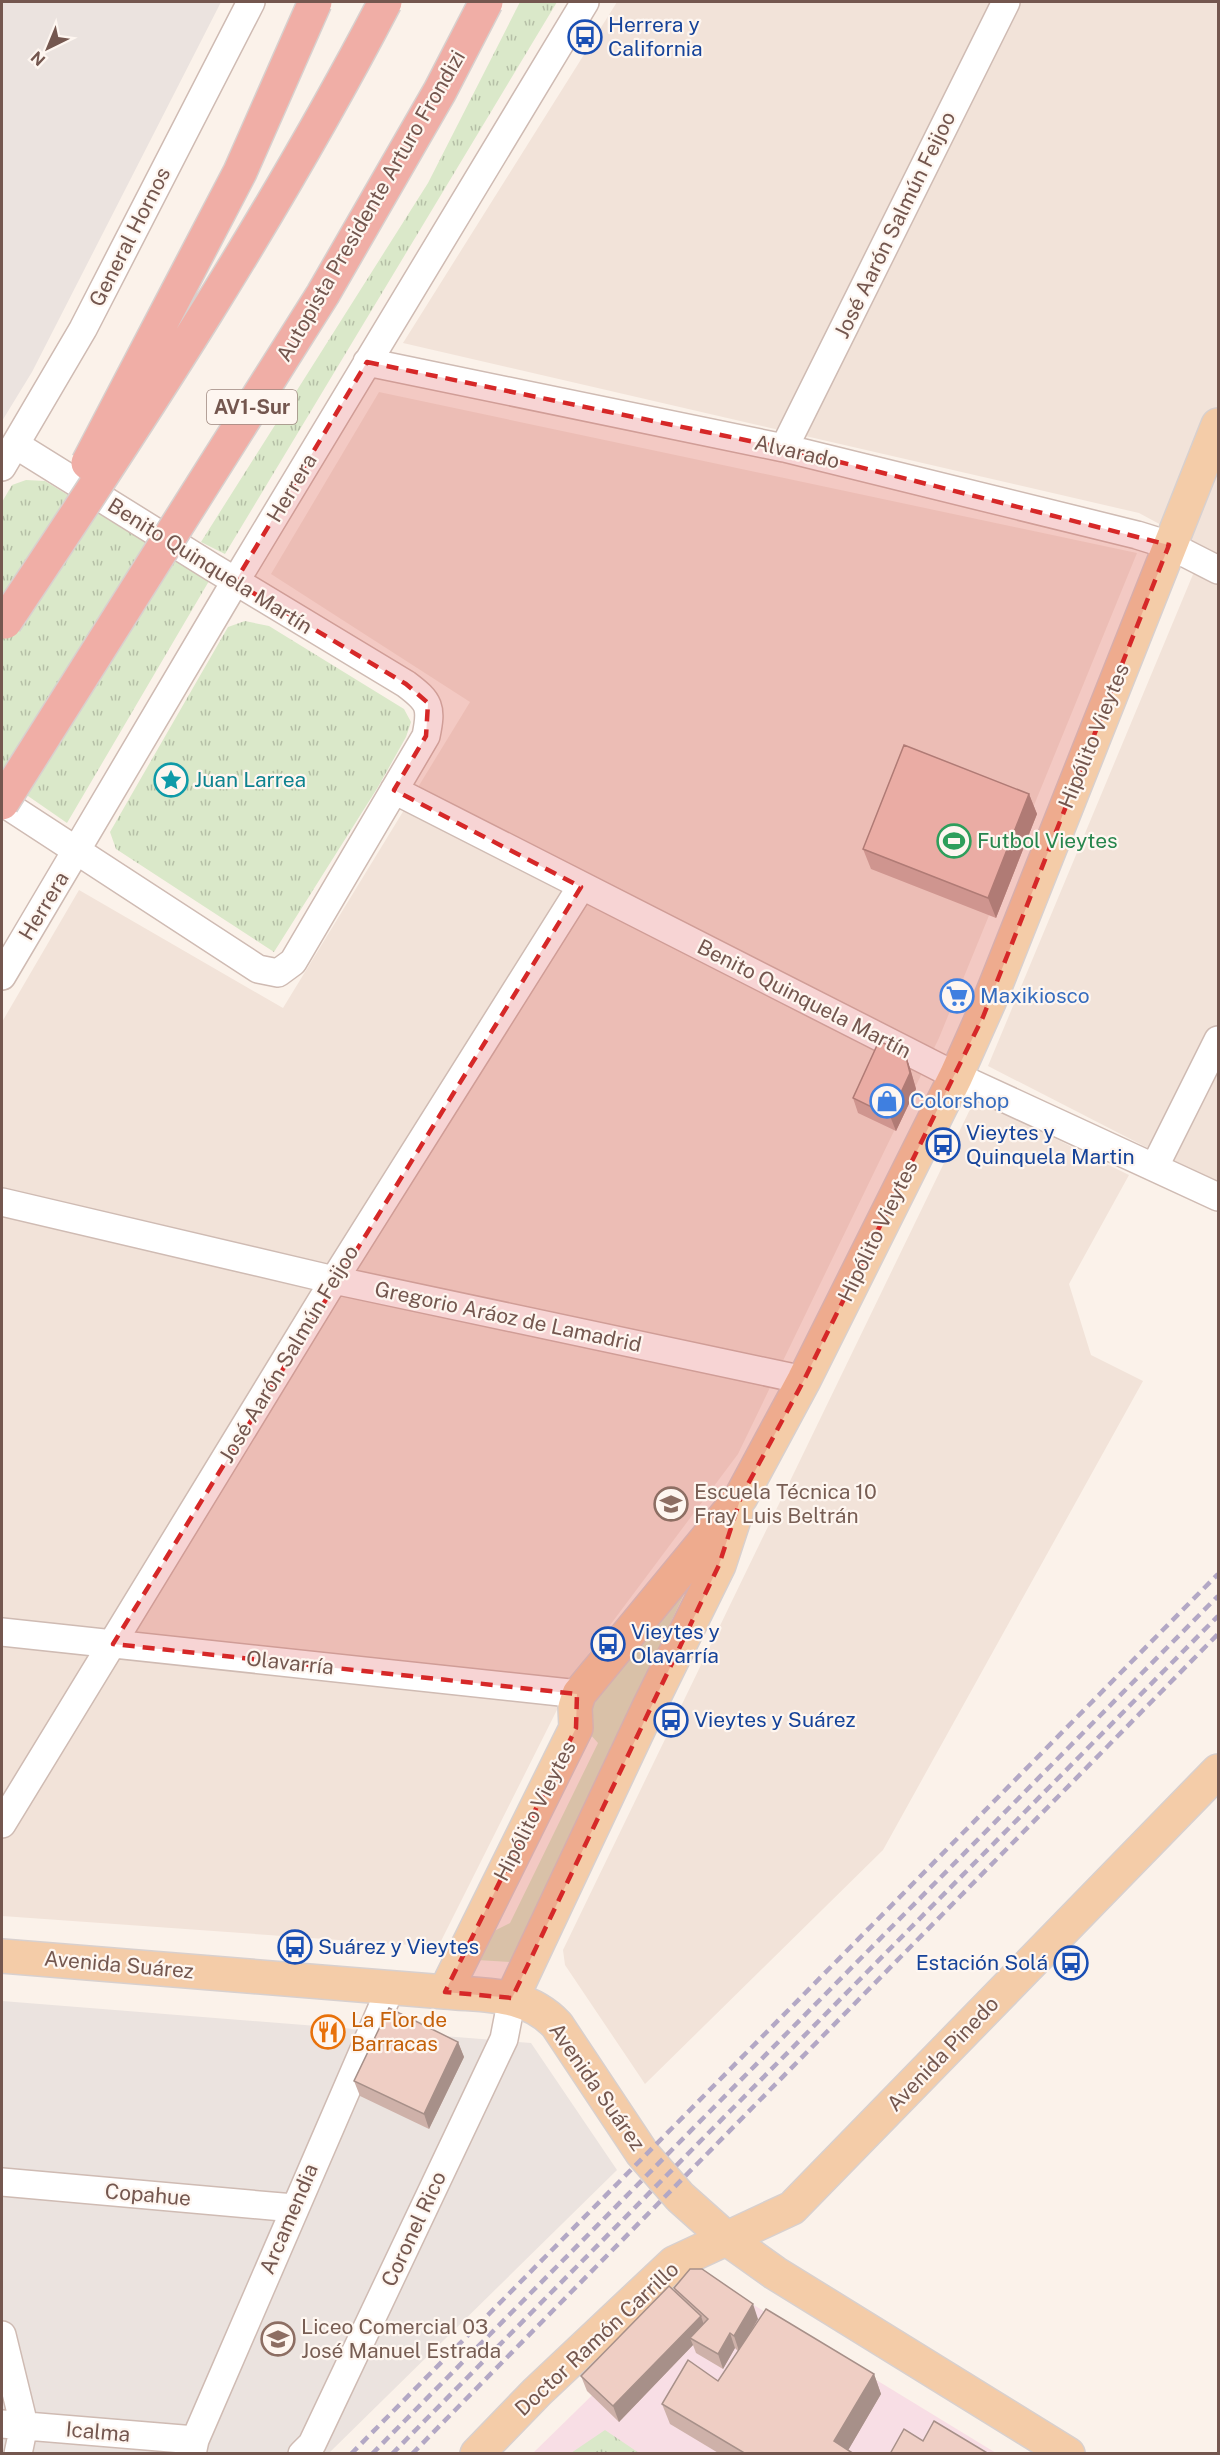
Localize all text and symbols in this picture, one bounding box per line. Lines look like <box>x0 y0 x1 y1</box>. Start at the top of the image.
place label: Herrera y California <box>608 12 703 61</box>
north arrow <box>18 18 78 78</box>
bus stop icon: Herrera y California <box>567 19 603 55</box>
street label: Autopista Presidente Arturo Frondizi <box>271 46 470 366</box>
text: N <box>27 47 49 70</box>
street label: José Aarón Salmún Feijoo <box>829 107 960 342</box>
street label: General Hornos <box>84 163 175 311</box>
road number: AV1-Sur <box>207 390 297 424</box>
street label: Alvarado <box>752 430 842 473</box>
street label: Herrera <box>261 449 322 527</box>
street label: Benito Quinquela Martín <box>103 492 317 639</box>
street label: Hipólito Vieytes <box>1053 660 1134 812</box>
place icon: Juan Larrea <box>153 762 189 798</box>
place label: Juan Larrea <box>194 767 306 792</box>
sports icon: Futbol Vieytes <box>936 823 972 859</box>
place label: Futbol Vieytes <box>977 828 1118 853</box>
street label: Herrera <box>13 867 74 945</box>
street label: Benito Quinquela Martín <box>693 934 915 1063</box>
supermarket icon: Maxikiosco <box>939 978 975 1014</box>
place label: Maxikiosco <box>980 983 1090 1008</box>
shop icon: Colorshop <box>869 1083 905 1119</box>
place label: Colorshop <box>910 1088 1009 1113</box>
place label: Vieytes y Quinquela Martin <box>966 1120 1135 1169</box>
bus stop icon: Vieytes y Quinquela Martin <box>925 1127 961 1163</box>
street label: Hipólito Vieytes <box>833 1156 923 1306</box>
street label: José Aarón Salmún Feijoo <box>214 1240 363 1467</box>
street label: Gregorio Aráoz de Lamadrid <box>372 1276 644 1357</box>
place label: Escuela Técnica 10 Fray Luis Beltrán <box>694 1479 877 1528</box>
school or university icon: Escuela Técnica 10 Fray Luis Beltrán <box>653 1486 689 1522</box>
place label: Vieytes y Olavarría <box>631 1619 720 1668</box>
bus stop icon: Vieytes y Olavarría <box>590 1626 626 1662</box>
street label: Olavarría <box>245 1645 335 1680</box>
bus stop icon: Vieytes y Suárez <box>653 1702 689 1738</box>
place label: Vieytes y Suárez <box>694 1707 856 1732</box>
street label: Hipólito Vieytes <box>488 1736 581 1885</box>
bus stop icon: Suárez y Vieytes <box>277 1929 313 1965</box>
place label: Suárez y Vieytes <box>318 1934 479 1959</box>
bus stop icon: Estación Solá <box>1053 1945 1089 1981</box>
street label: Avenida Suárez <box>43 1946 195 1983</box>
place label: Estación Solá <box>916 1950 1048 1975</box>
street label: Avenida Pinedo <box>882 1991 1004 2116</box>
place label: La Flor de Barracas <box>351 2007 447 2056</box>
restaurant icon: La Flor de Barracas <box>310 2014 346 2050</box>
street label: Avenida Suárez <box>544 2018 651 2155</box>
street label: Arcamendia <box>254 2160 323 2278</box>
street label: Coronel Rico <box>376 2167 451 2290</box>
street label: Copahue <box>104 2178 192 2211</box>
street label: Doctor Ramón Carrillo <box>510 2256 684 2421</box>
place label: Liceo Comercial 03 José Manuel Estrada <box>301 2314 501 2363</box>
school or university icon: Liceo Comercial 03 José Manuel Estrada <box>260 2321 296 2357</box>
street label: Icalma <box>65 2416 131 2447</box>

